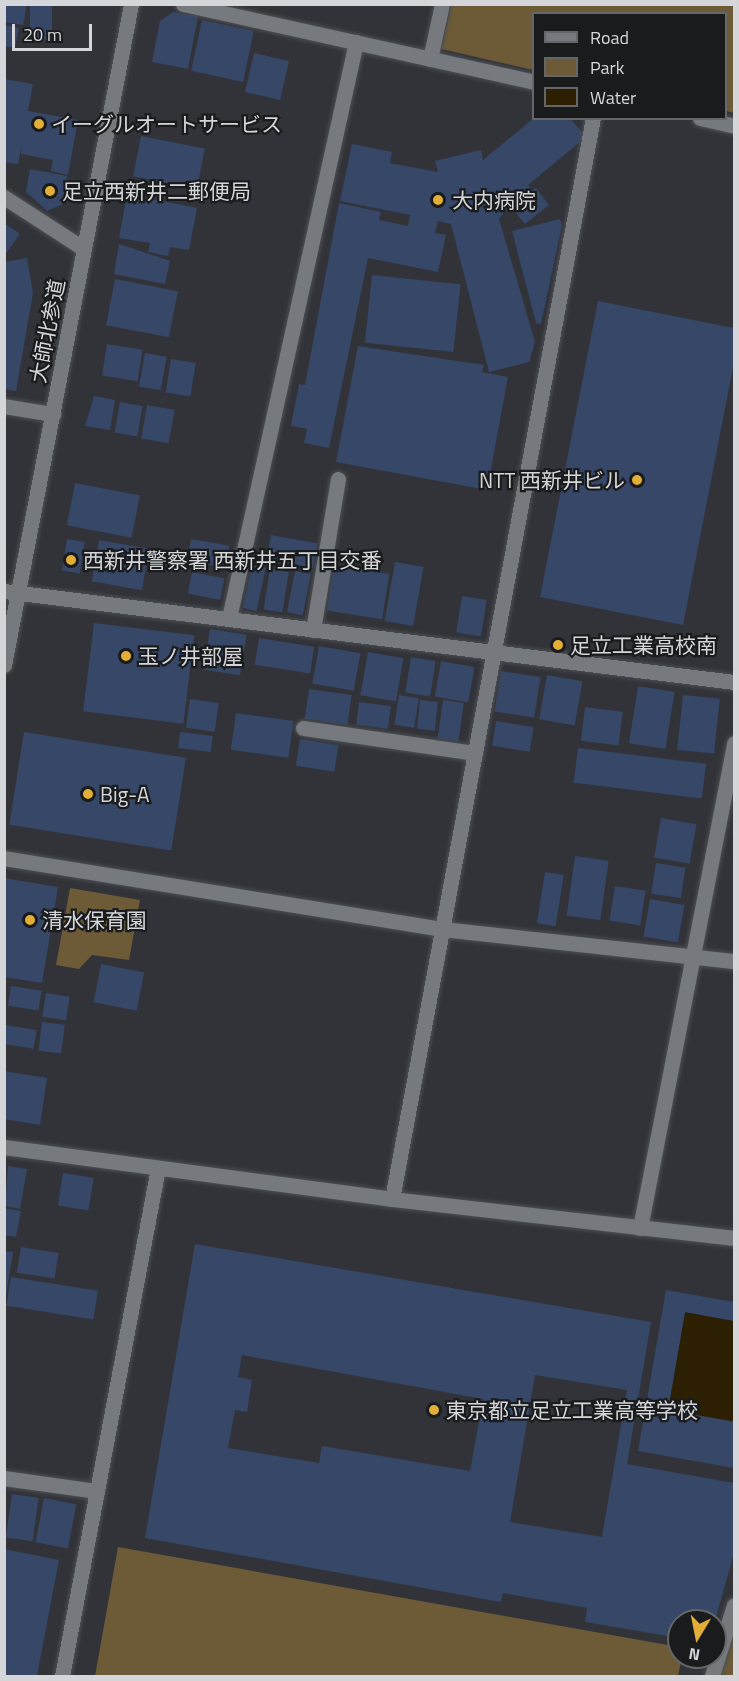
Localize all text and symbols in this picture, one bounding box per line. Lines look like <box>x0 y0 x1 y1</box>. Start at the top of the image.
scale bar <box>15 12 94 50</box>
legend <box>532 12 727 120</box>
text: 20 m <box>23 21 62 48</box>
text: Road <box>590 24 629 51</box>
text: Park <box>590 54 624 81</box>
text: Water <box>590 84 636 111</box>
place label: イーグルオートサービス <box>51 111 282 137</box>
marker: イーグルオートサービス <box>32 117 46 131</box>
place label: 足立西新井二郵便局 <box>62 178 251 204</box>
marker: 足立西新井二郵便局 <box>43 184 57 198</box>
place label: 大内病院 <box>452 187 536 213</box>
marker: 大内病院 <box>429 191 447 209</box>
street label: 大師北参道 <box>25 277 69 385</box>
place label: NTT 西新井ビル <box>479 467 625 493</box>
marker: NTT 西新井ビル <box>630 473 644 487</box>
place label: 西新井警察署 西新井五丁目交番 <box>83 547 382 573</box>
marker: 西新井警察署 西新井五丁目交番 <box>64 553 78 567</box>
place label: 足立工業高校南 <box>570 632 717 658</box>
marker: 足立工業高校南 <box>551 638 565 652</box>
place label: 玉ノ井部屋 <box>138 643 243 669</box>
marker: 玉ノ井部屋 <box>119 649 133 663</box>
place label: Big-A <box>100 781 150 807</box>
marker: Big-A <box>81 787 95 801</box>
place label: 清水保育園 <box>42 907 147 933</box>
marker: 清水保育園 <box>23 913 37 927</box>
place label: 東京都立足立工業高等学校 <box>446 1397 698 1423</box>
marker: 東京都立足立工業高等学校 <box>427 1403 441 1417</box>
north arrow <box>667 1609 727 1669</box>
text: N <box>687 1642 702 1668</box>

